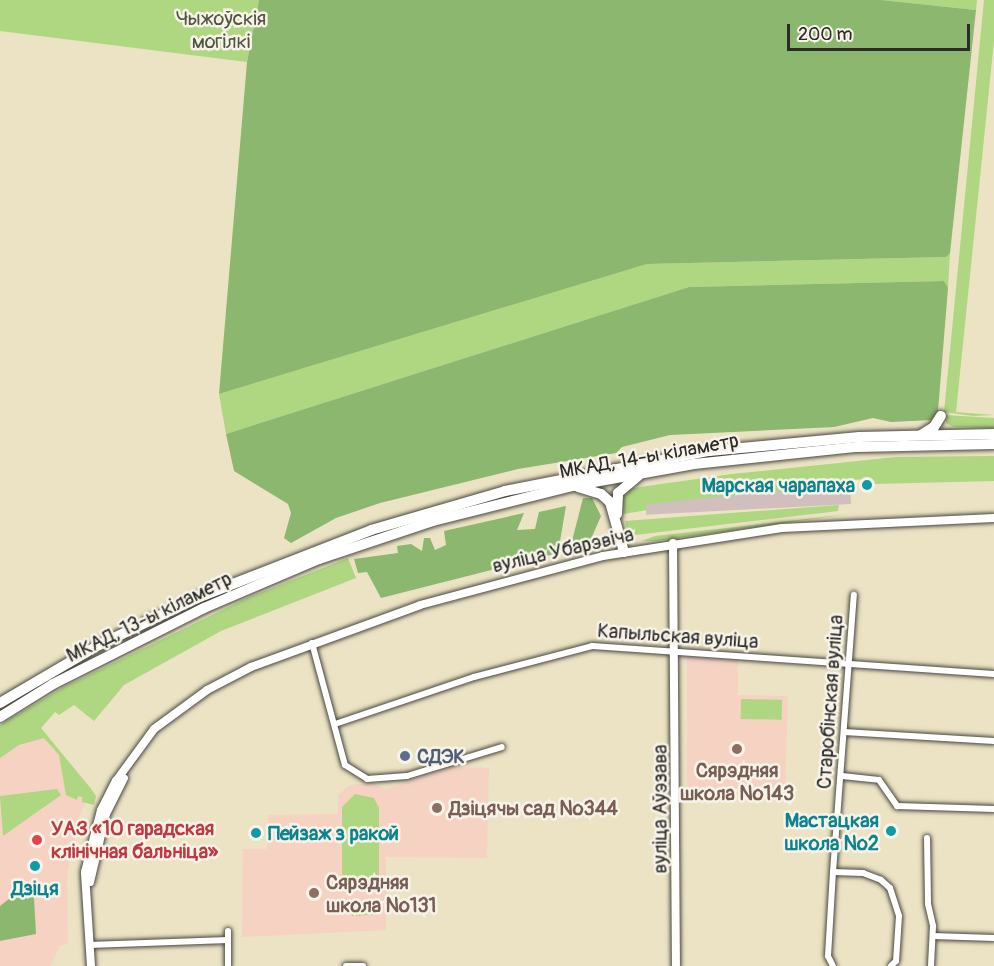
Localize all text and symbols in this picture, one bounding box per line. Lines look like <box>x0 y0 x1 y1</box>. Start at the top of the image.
park label: Чыжоўскія могілкі <box>176 6 266 53</box>
scale bar <box>790 12 973 50</box>
text: 200 m <box>798 23 853 46</box>
street label: МКАД, 14-ы кіламетр <box>557 428 741 484</box>
place label: Марская чарапаха <box>701 473 855 497</box>
marker: Марская чарапаха <box>860 478 874 492</box>
street label: вуліца Убарэвіча <box>490 522 636 578</box>
street label: МКАД, 13-ы кіламетр <box>62 566 236 668</box>
street label: Старобінская вуліца <box>812 614 848 790</box>
street label: Капыльская вуліца <box>597 618 759 654</box>
marker: Сярэдняя школа №143 <box>730 742 744 756</box>
place label: СДЭК <box>417 744 465 768</box>
street label: вуліца Аўэзава <box>648 744 672 874</box>
marker: СДЭК <box>398 749 412 763</box>
place label: Сярэдняя школа №143 <box>680 758 794 805</box>
place label: Дзіцячы сад №344 <box>449 796 618 820</box>
marker: Дзіцячы сад №344 <box>430 801 444 815</box>
place label: Мастацкая школа №2 <box>784 808 879 855</box>
place label: УАЗ «10 гарадская клінічная бальніца» <box>51 816 218 863</box>
place label: Пейзаж з ракой <box>268 821 399 845</box>
marker: Мастацкая школа №2 <box>884 824 898 838</box>
marker: Пейзаж з ракой <box>249 826 263 840</box>
marker: УАЗ «10 гарадская клінічная бальніца» <box>28 831 46 849</box>
marker: Дзіця <box>28 859 42 873</box>
place label: Сярэдняя школа №131 <box>326 870 436 917</box>
place label: Дзіця <box>11 876 59 900</box>
marker: Сярэдняя школа №131 <box>307 886 321 900</box>

